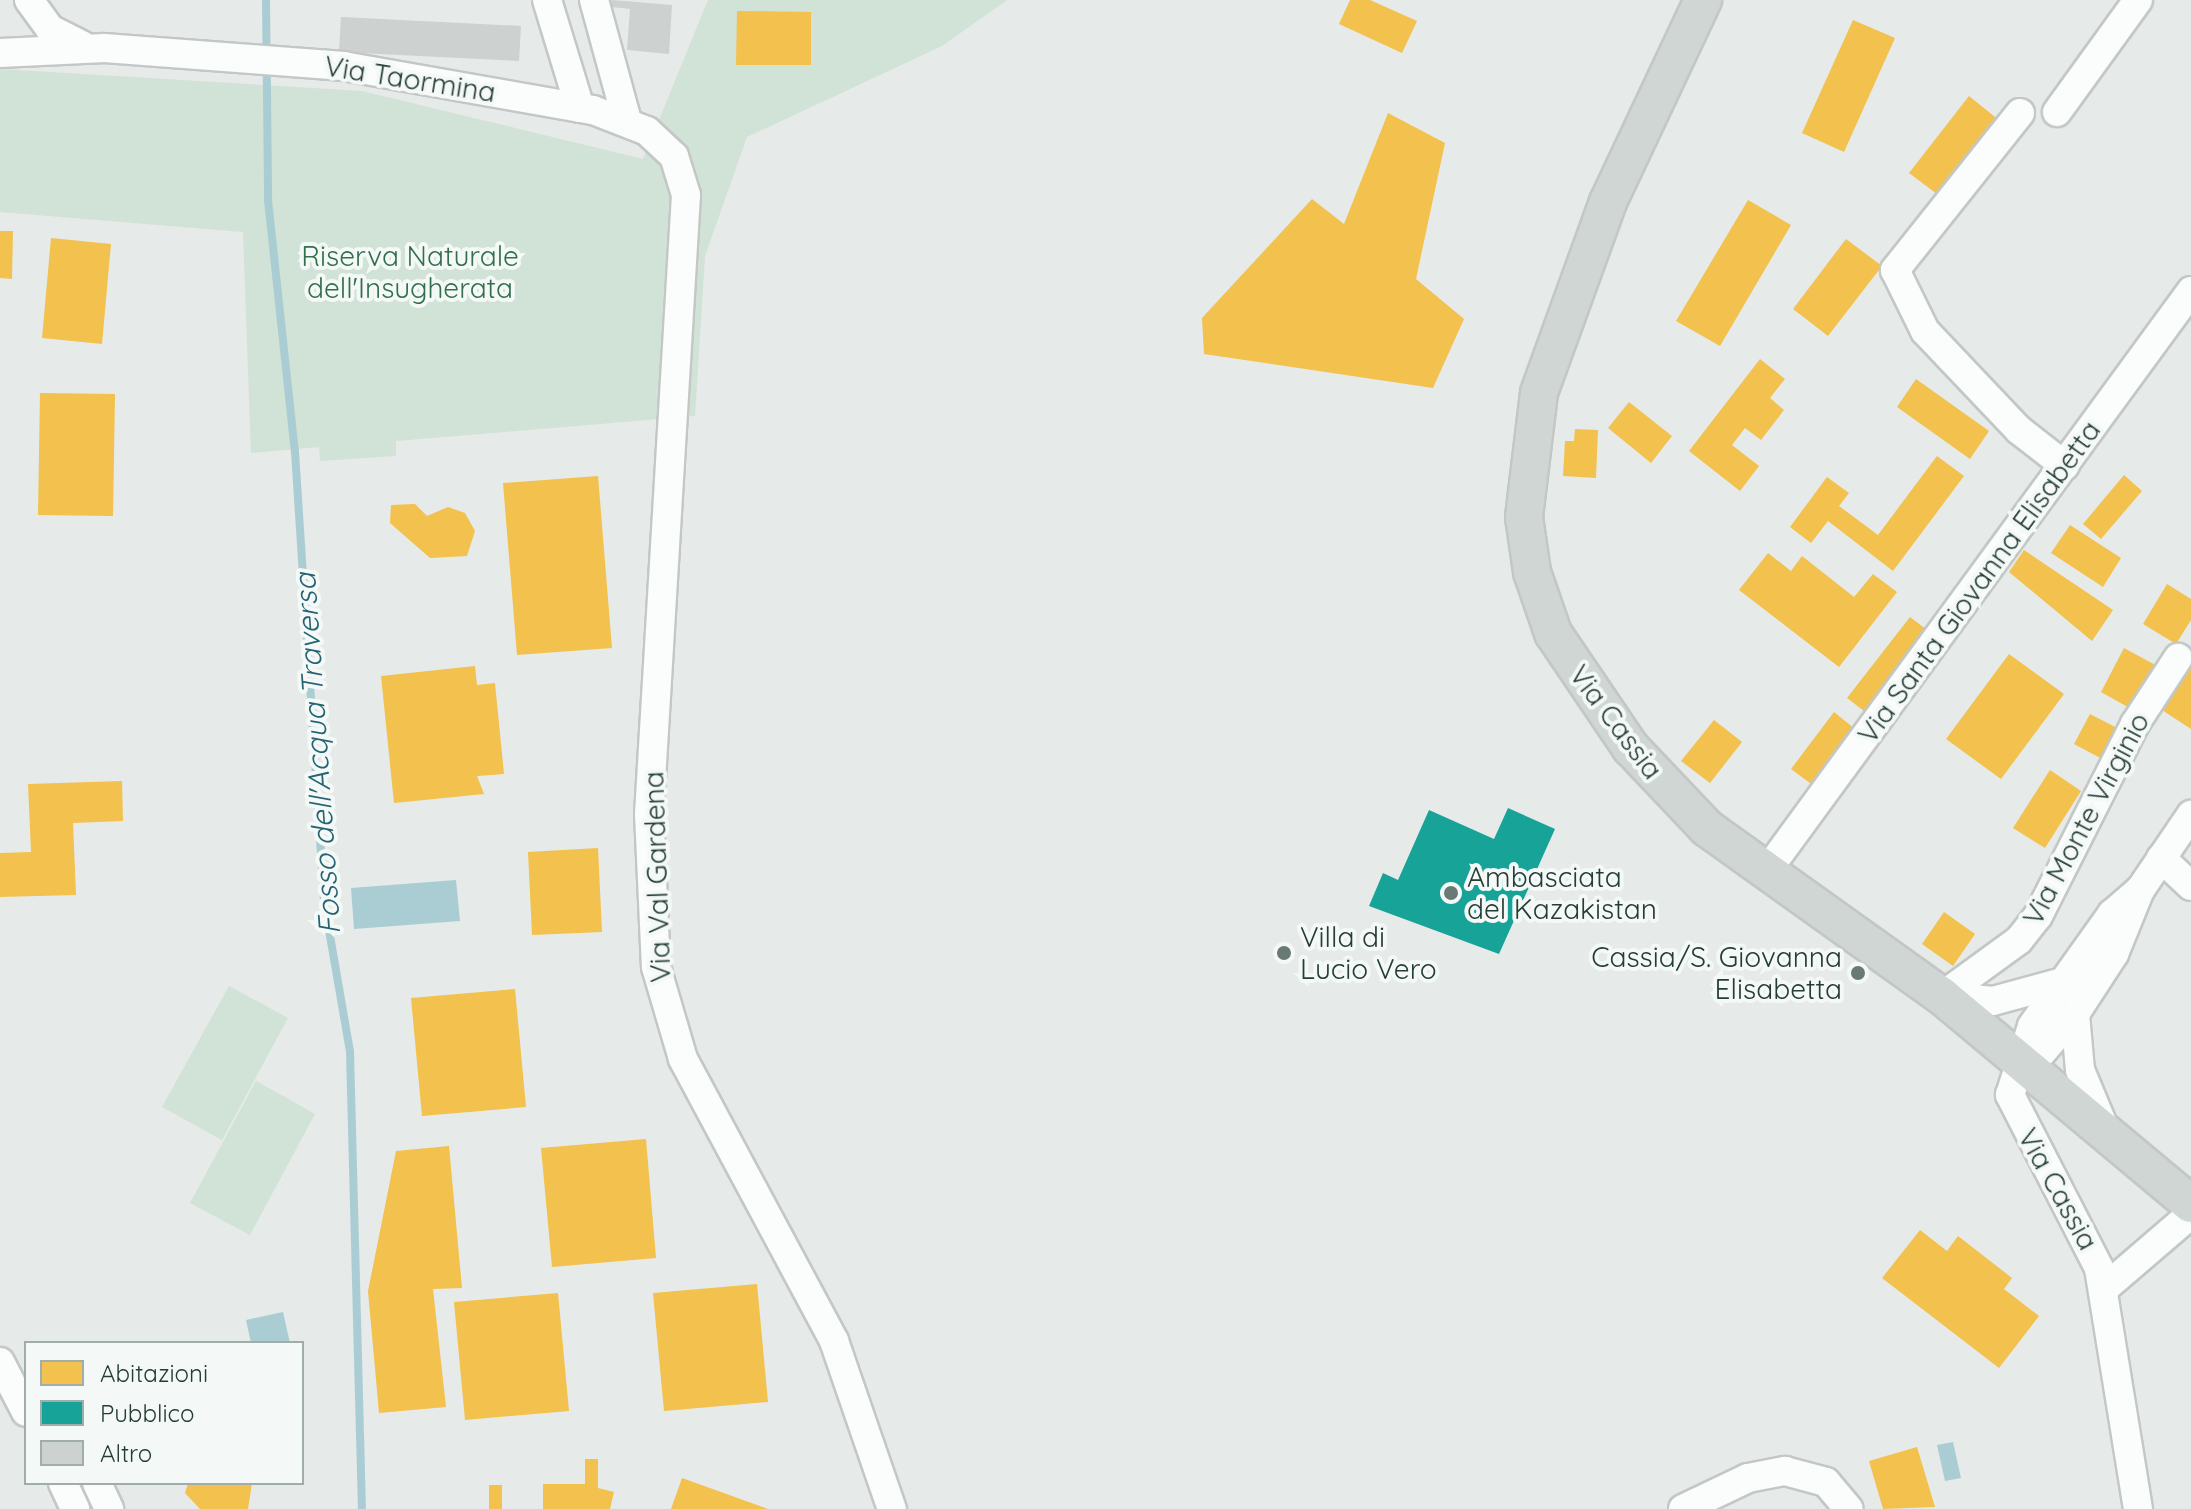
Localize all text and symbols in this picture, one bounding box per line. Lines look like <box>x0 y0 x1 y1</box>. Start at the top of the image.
street label: Via Taormina <box>322 49 498 109</box>
park label: Riserva Naturale dell'Insugherata <box>301 239 519 305</box>
street label: Via Santa Giovanna Elisabetta <box>1851 414 2107 750</box>
water label: Fosso dell'Acqua Traversa <box>286 572 348 936</box>
street label: Via Cassia <box>1562 659 1670 785</box>
street label: Via Monte Virginio <box>2016 707 2156 931</box>
street label: Via Val Gardena <box>637 771 677 983</box>
place label: Ambasciata del Kazakistan <box>1467 860 1657 926</box>
marker: Ambasciata del Kazakistan <box>1442 884 1460 902</box>
place label: Villa di Lucio Vero <box>1300 920 1437 986</box>
place label: Cassia/S. Giovanna Elisabetta <box>1591 940 1842 1006</box>
marker: Villa di Lucio Vero <box>1275 944 1293 962</box>
marker: Cassia/S. Giovanna Elisabetta <box>1849 964 1867 982</box>
street label: Via Cassia <box>2011 1122 2105 1256</box>
legend <box>24 1341 304 1485</box>
text: Abitazioni <box>100 1358 208 1388</box>
text: Pubblico <box>100 1398 195 1428</box>
text: Altro <box>100 1438 152 1468</box>

